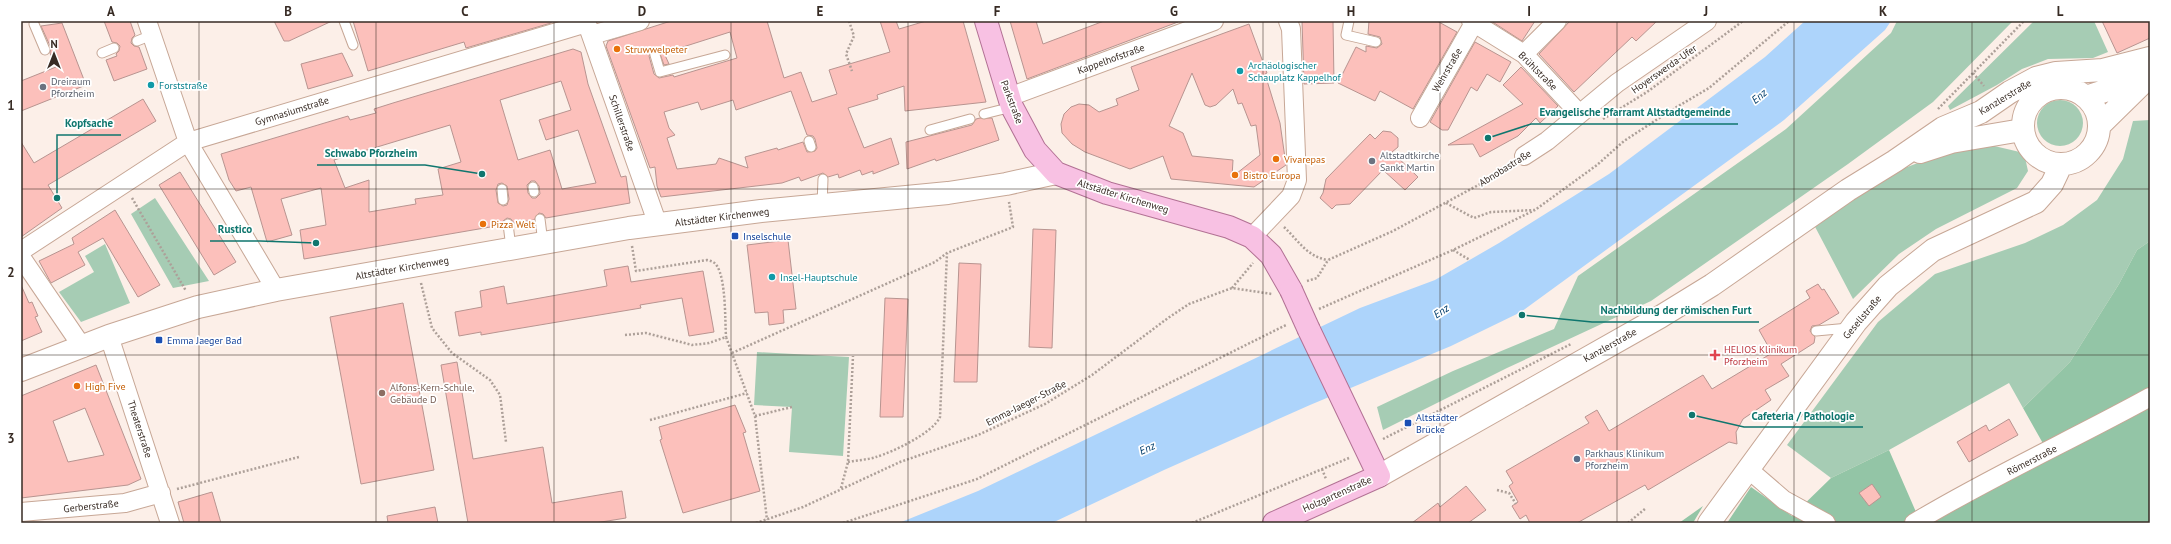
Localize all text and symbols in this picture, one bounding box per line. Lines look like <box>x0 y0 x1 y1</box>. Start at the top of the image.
text: A <box>107 3 115 20</box>
text: B <box>284 3 292 20</box>
text: C <box>461 3 469 20</box>
text: D <box>638 3 646 20</box>
text: E <box>817 3 824 20</box>
text: F <box>994 3 1001 20</box>
text: G <box>1170 3 1178 20</box>
text: H <box>1347 3 1355 20</box>
text: I <box>1527 3 1531 20</box>
text: J <box>1703 3 1708 20</box>
text: K <box>1879 3 1887 20</box>
text: L <box>2057 3 2064 20</box>
north arrow <box>34 34 74 74</box>
text: N <box>50 37 58 51</box>
street label: Kappelhofstraße <box>1076 41 1146 77</box>
street label: Hoyerswerda-Ufer <box>1629 41 1700 96</box>
place label: Struwwelpeter <box>625 43 688 56</box>
marker: Struwwelpeter <box>612 44 622 54</box>
street label: Wehrstraße <box>1429 46 1465 94</box>
street label: Brühlstraße <box>1516 49 1560 93</box>
place label: Archäologischer Schauplatz Kappelhof <box>1248 59 1341 84</box>
marker: Archäologischer Schauplatz Kappelhof <box>1235 66 1245 76</box>
place label: Dreiraum Pforzheim <box>51 75 94 100</box>
street label: Kanzlerstraße <box>1976 76 2034 118</box>
street label: Parkstraße <box>998 78 1026 126</box>
place label: Forststraße <box>159 79 208 92</box>
marker: Forststraße <box>146 80 156 90</box>
marker: Dreiraum Pforzheim <box>38 82 48 92</box>
water label: Enz <box>1748 85 1770 106</box>
street label: Schillerstraße <box>606 93 638 153</box>
street label: Gymnasiumstraße <box>253 94 331 128</box>
text: 1 <box>7 97 15 114</box>
callout: Evangelische Pfarramt Altstadtgemeinde <box>1531 101 1738 124</box>
text: Evangelische Pfarramt Altstadtgemeinde <box>1539 105 1731 119</box>
callout: Kopfsache <box>57 112 121 135</box>
text: Kopfsache <box>65 116 113 130</box>
callout: Schwabo Pforzheim <box>317 142 425 165</box>
text: Schwabo Pforzheim <box>325 146 417 160</box>
street label: Abnobastraße <box>1476 147 1534 189</box>
place label: Altstadtkirche Sankt Martin <box>1380 149 1439 174</box>
place label: Vivarepas <box>1283 153 1325 166</box>
marker: Vivarepas <box>1271 154 1281 164</box>
marker: Altstadtkirche Sankt Martin <box>1367 156 1377 166</box>
place label: Bistro Europa <box>1243 169 1300 182</box>
marker: Bistro Europa <box>1230 170 1240 180</box>
street label: Altstädter Kirchenweg <box>1076 176 1170 216</box>
street label: Altstädter Kirchenweg <box>674 205 770 229</box>
callout: Rustico <box>210 218 260 241</box>
place label: Pizza Welt <box>491 218 536 231</box>
marker: Pizza Welt <box>478 219 488 229</box>
text: Rustico <box>218 222 252 236</box>
place label: Inselschule <box>743 230 791 243</box>
marker: Inselschule <box>730 231 740 241</box>
street label: Altstädter Kirchenweg <box>354 253 450 283</box>
text: 2 <box>7 264 15 281</box>
place label: Insel-Hauptschule <box>780 271 858 284</box>
marker: Insel-Hauptschule <box>767 272 777 282</box>
street label: Gesellstraße <box>1840 292 1884 342</box>
callout: Nachbildung der römischen Furt <box>1592 299 1759 322</box>
water label: Enz <box>1430 301 1452 321</box>
text: Nachbildung der römischen Furt <box>1600 303 1752 317</box>
street label: Kanzlerstraße <box>1581 325 1639 365</box>
place label: Emma Jaeger Bad <box>167 334 242 347</box>
marker: Emma Jaeger Bad <box>154 335 164 345</box>
place label: HELIOS Klinikum Pforzheim <box>1724 343 1797 368</box>
marker: HELIOS Klinikum Pforzheim <box>1709 349 1721 361</box>
street label: Emma-Jaeger-Straße <box>984 377 1068 429</box>
place label: High Five <box>85 380 126 393</box>
marker: High Five <box>72 381 82 391</box>
place label: Alfons-Kern-Schule, Gebäude D <box>390 381 475 406</box>
marker: Alfons-Kern-Schule, Gebäude D <box>377 388 387 398</box>
street label: Theaterstraße <box>125 399 155 459</box>
callout: Cafeteria / Pathologie <box>1744 404 1863 427</box>
text: Cafeteria / Pathologie <box>1751 409 1855 423</box>
place label: Altstädter Brücke <box>1416 411 1458 436</box>
marker: Altstädter Brücke <box>1403 418 1413 428</box>
text: 3 <box>7 430 15 447</box>
water label: Enz <box>1137 438 1157 458</box>
street label: Römerstraße <box>2005 442 2059 478</box>
place label: Parkhaus Klinikum Pforzheim <box>1585 447 1664 472</box>
marker: Parkhaus Klinikum Pforzheim <box>1572 454 1582 464</box>
street label: Holzgartenstraße <box>1300 473 1374 515</box>
street label: Gerberstraße <box>63 497 119 515</box>

